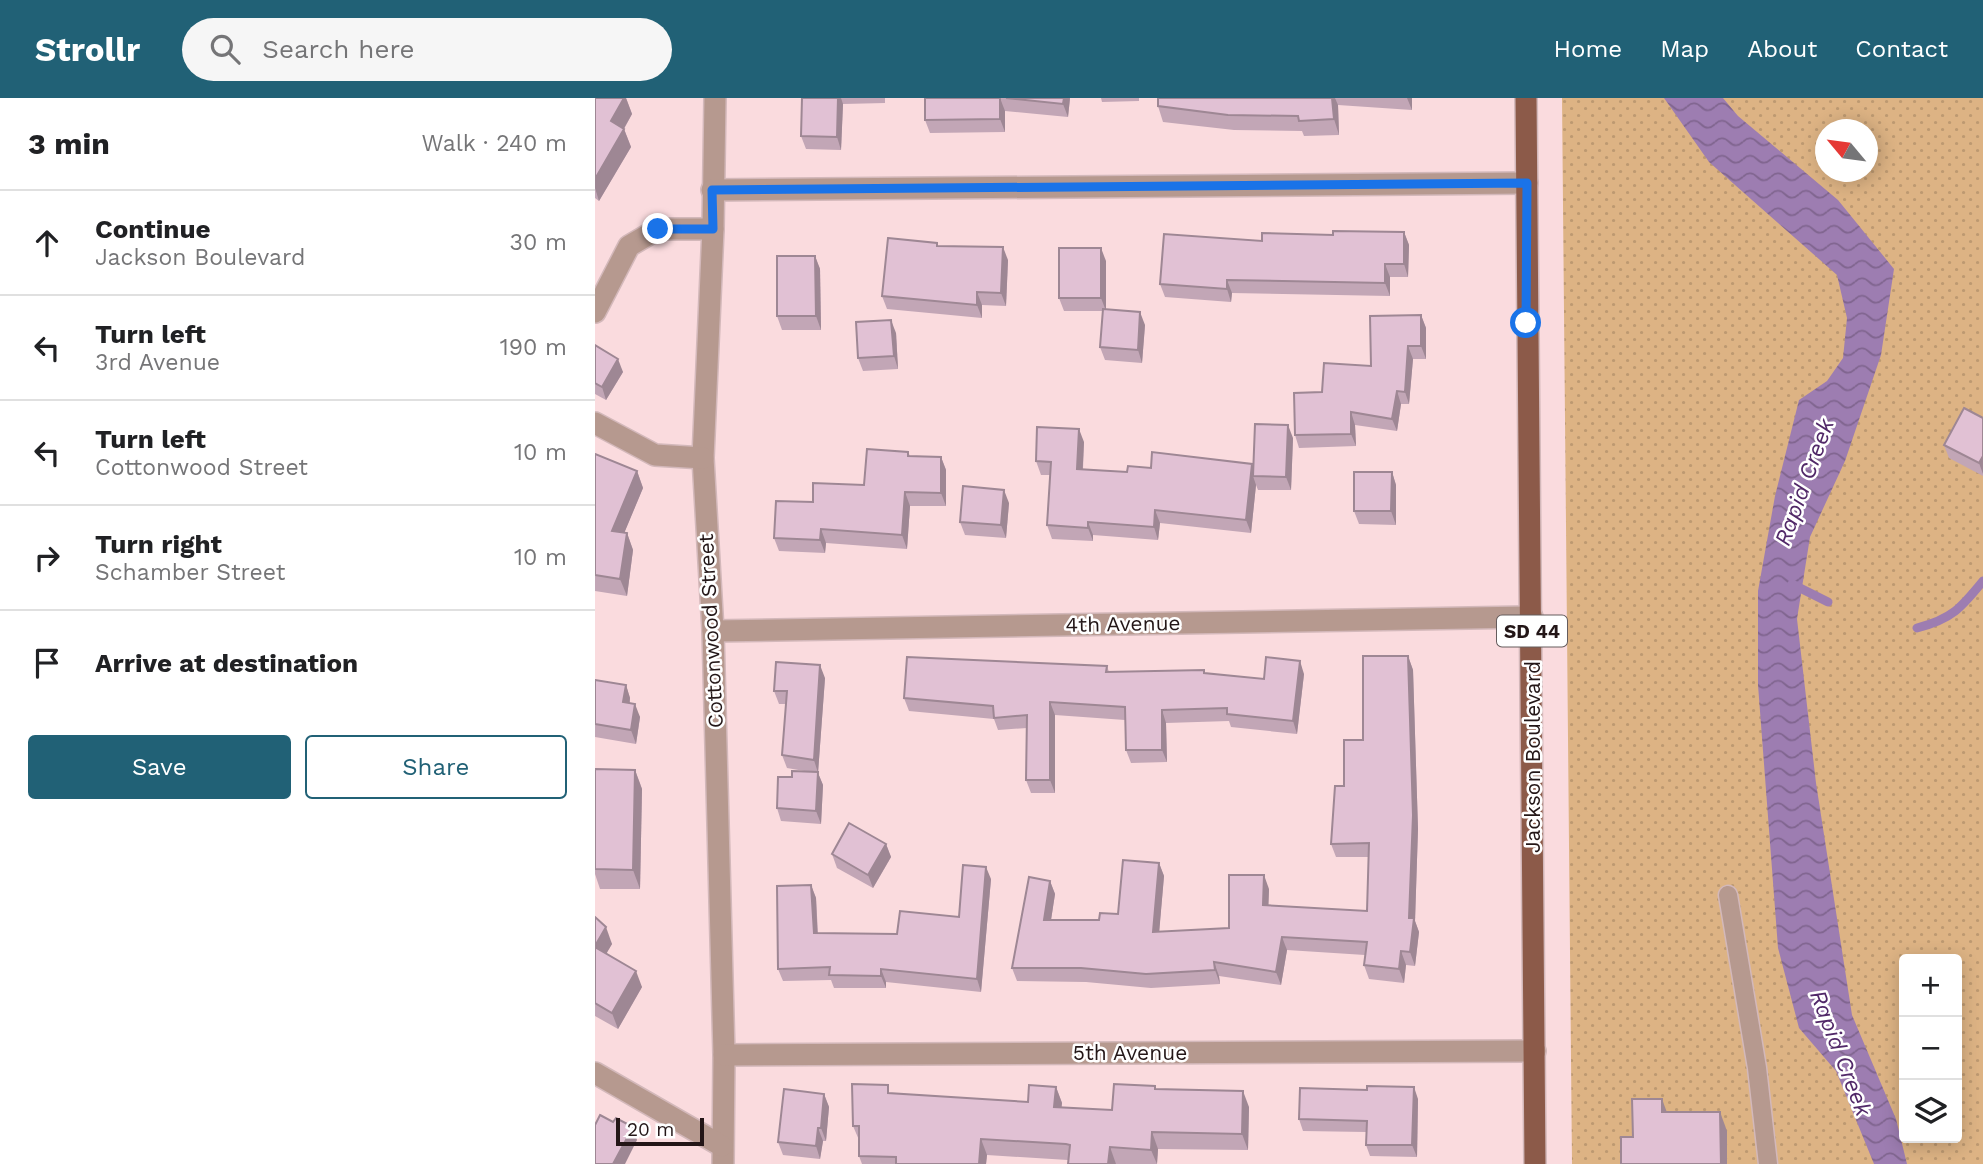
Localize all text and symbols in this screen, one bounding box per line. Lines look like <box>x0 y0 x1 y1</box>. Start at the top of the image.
search box <box>182 18 672 81</box>
text: Strollr <box>35 30 140 69</box>
icon: search <box>206 30 244 68</box>
text: Search here <box>262 34 415 64</box>
text: Home <box>1554 35 1622 63</box>
text: Map <box>1660 35 1709 63</box>
text: About <box>1747 35 1817 63</box>
text: Contact <box>1855 35 1948 63</box>
north arrow <box>1815 119 1878 182</box>
text: 3 min <box>28 126 110 161</box>
text: Walk · 240 m <box>422 130 567 157</box>
route end <box>642 213 673 244</box>
text: Continue <box>95 214 211 244</box>
icon: ahead <box>28 224 66 262</box>
text: 30 m <box>510 229 567 256</box>
text: Jackson Boulevard <box>95 244 305 271</box>
route start <box>1510 307 1541 338</box>
text: Turn left <box>95 319 206 349</box>
icon: left <box>28 329 66 367</box>
text: 190 m <box>500 334 567 361</box>
text: 3rd Avenue <box>95 349 220 376</box>
water label: Rapid Creek <box>1769 414 1840 549</box>
text: Turn left <box>95 424 206 454</box>
icon: left <box>28 434 66 472</box>
text: 10 m <box>514 439 567 466</box>
text: Cottonwood Street <box>95 454 308 481</box>
text: Turn right <box>95 529 222 559</box>
street label: Cottonwood Street <box>693 533 728 729</box>
icon: right <box>28 539 66 577</box>
text: 10 m <box>514 544 567 571</box>
text: Schamber Street <box>95 559 285 586</box>
street label: 4th Avenue <box>1065 610 1181 637</box>
road number: SD 44 <box>1497 616 1567 646</box>
icon: arrive <box>28 644 66 682</box>
text: Arrive at destination <box>95 648 358 678</box>
street label: Jackson Boulevard <box>1520 661 1545 853</box>
button: Save <box>28 735 291 799</box>
button: Share <box>305 735 567 799</box>
map controls <box>1899 954 1962 1143</box>
button: + <box>1899 954 1962 1017</box>
water label: Rapid Creek <box>1804 986 1878 1122</box>
button: − <box>1899 1017 1962 1080</box>
street label: 5th Avenue <box>1073 1040 1187 1065</box>
button: layers <box>1899 1080 1962 1143</box>
scale bar <box>616 1115 703 1147</box>
text: 20 m <box>627 1118 674 1141</box>

